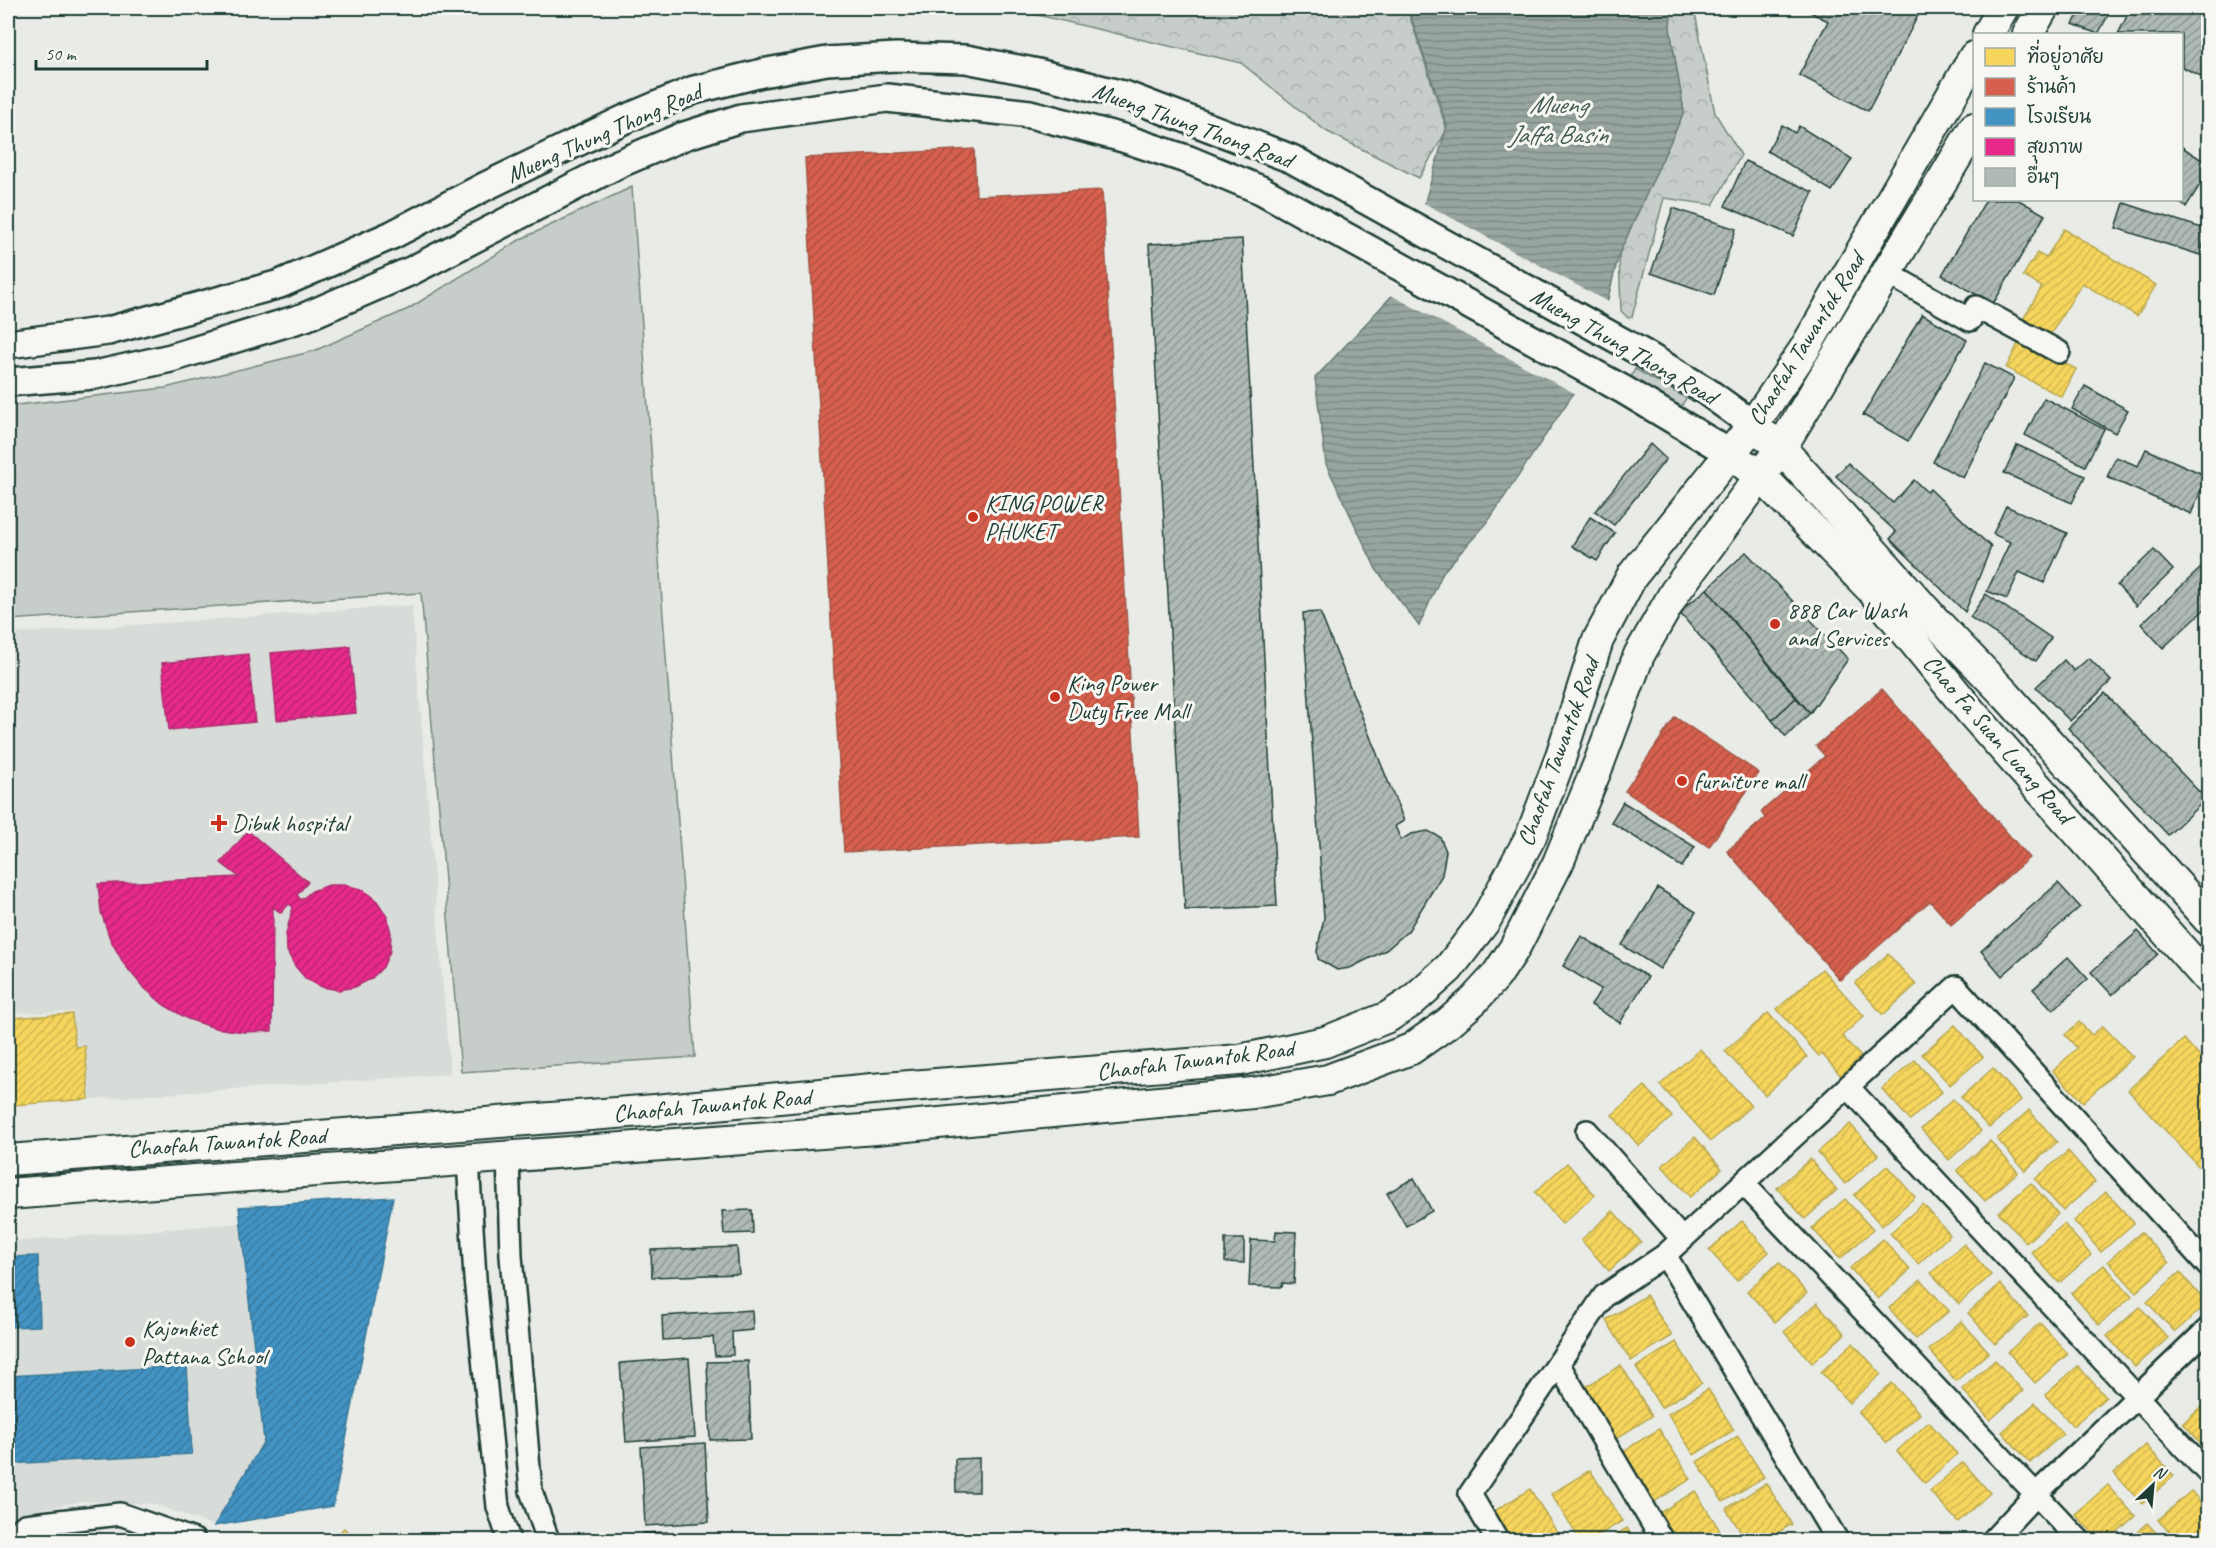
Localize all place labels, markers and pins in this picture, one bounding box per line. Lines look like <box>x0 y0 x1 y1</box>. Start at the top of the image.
place label: KING POWER PHUKET <box>985 488 1105 546</box>
marker: KING POWER PHUKET <box>966 510 980 524</box>
place label: 888 Car Wash and Services <box>1787 595 1909 653</box>
marker: 888 Car Wash and Services <box>1768 617 1782 631</box>
place label: King Power Duty Free Mall <box>1067 668 1193 726</box>
marker: King Power Duty Free Mall <box>1048 690 1062 704</box>
place label: furniture mall <box>1694 766 1808 796</box>
marker: furniture mall <box>1675 774 1689 788</box>
place label: Dibuk hospital <box>232 808 351 838</box>
marker: Dibuk hospital <box>210 814 228 832</box>
place label: Kajonkiet Pattana School <box>142 1313 270 1371</box>
marker: Kajonkiet Pattana School <box>123 1335 137 1349</box>

